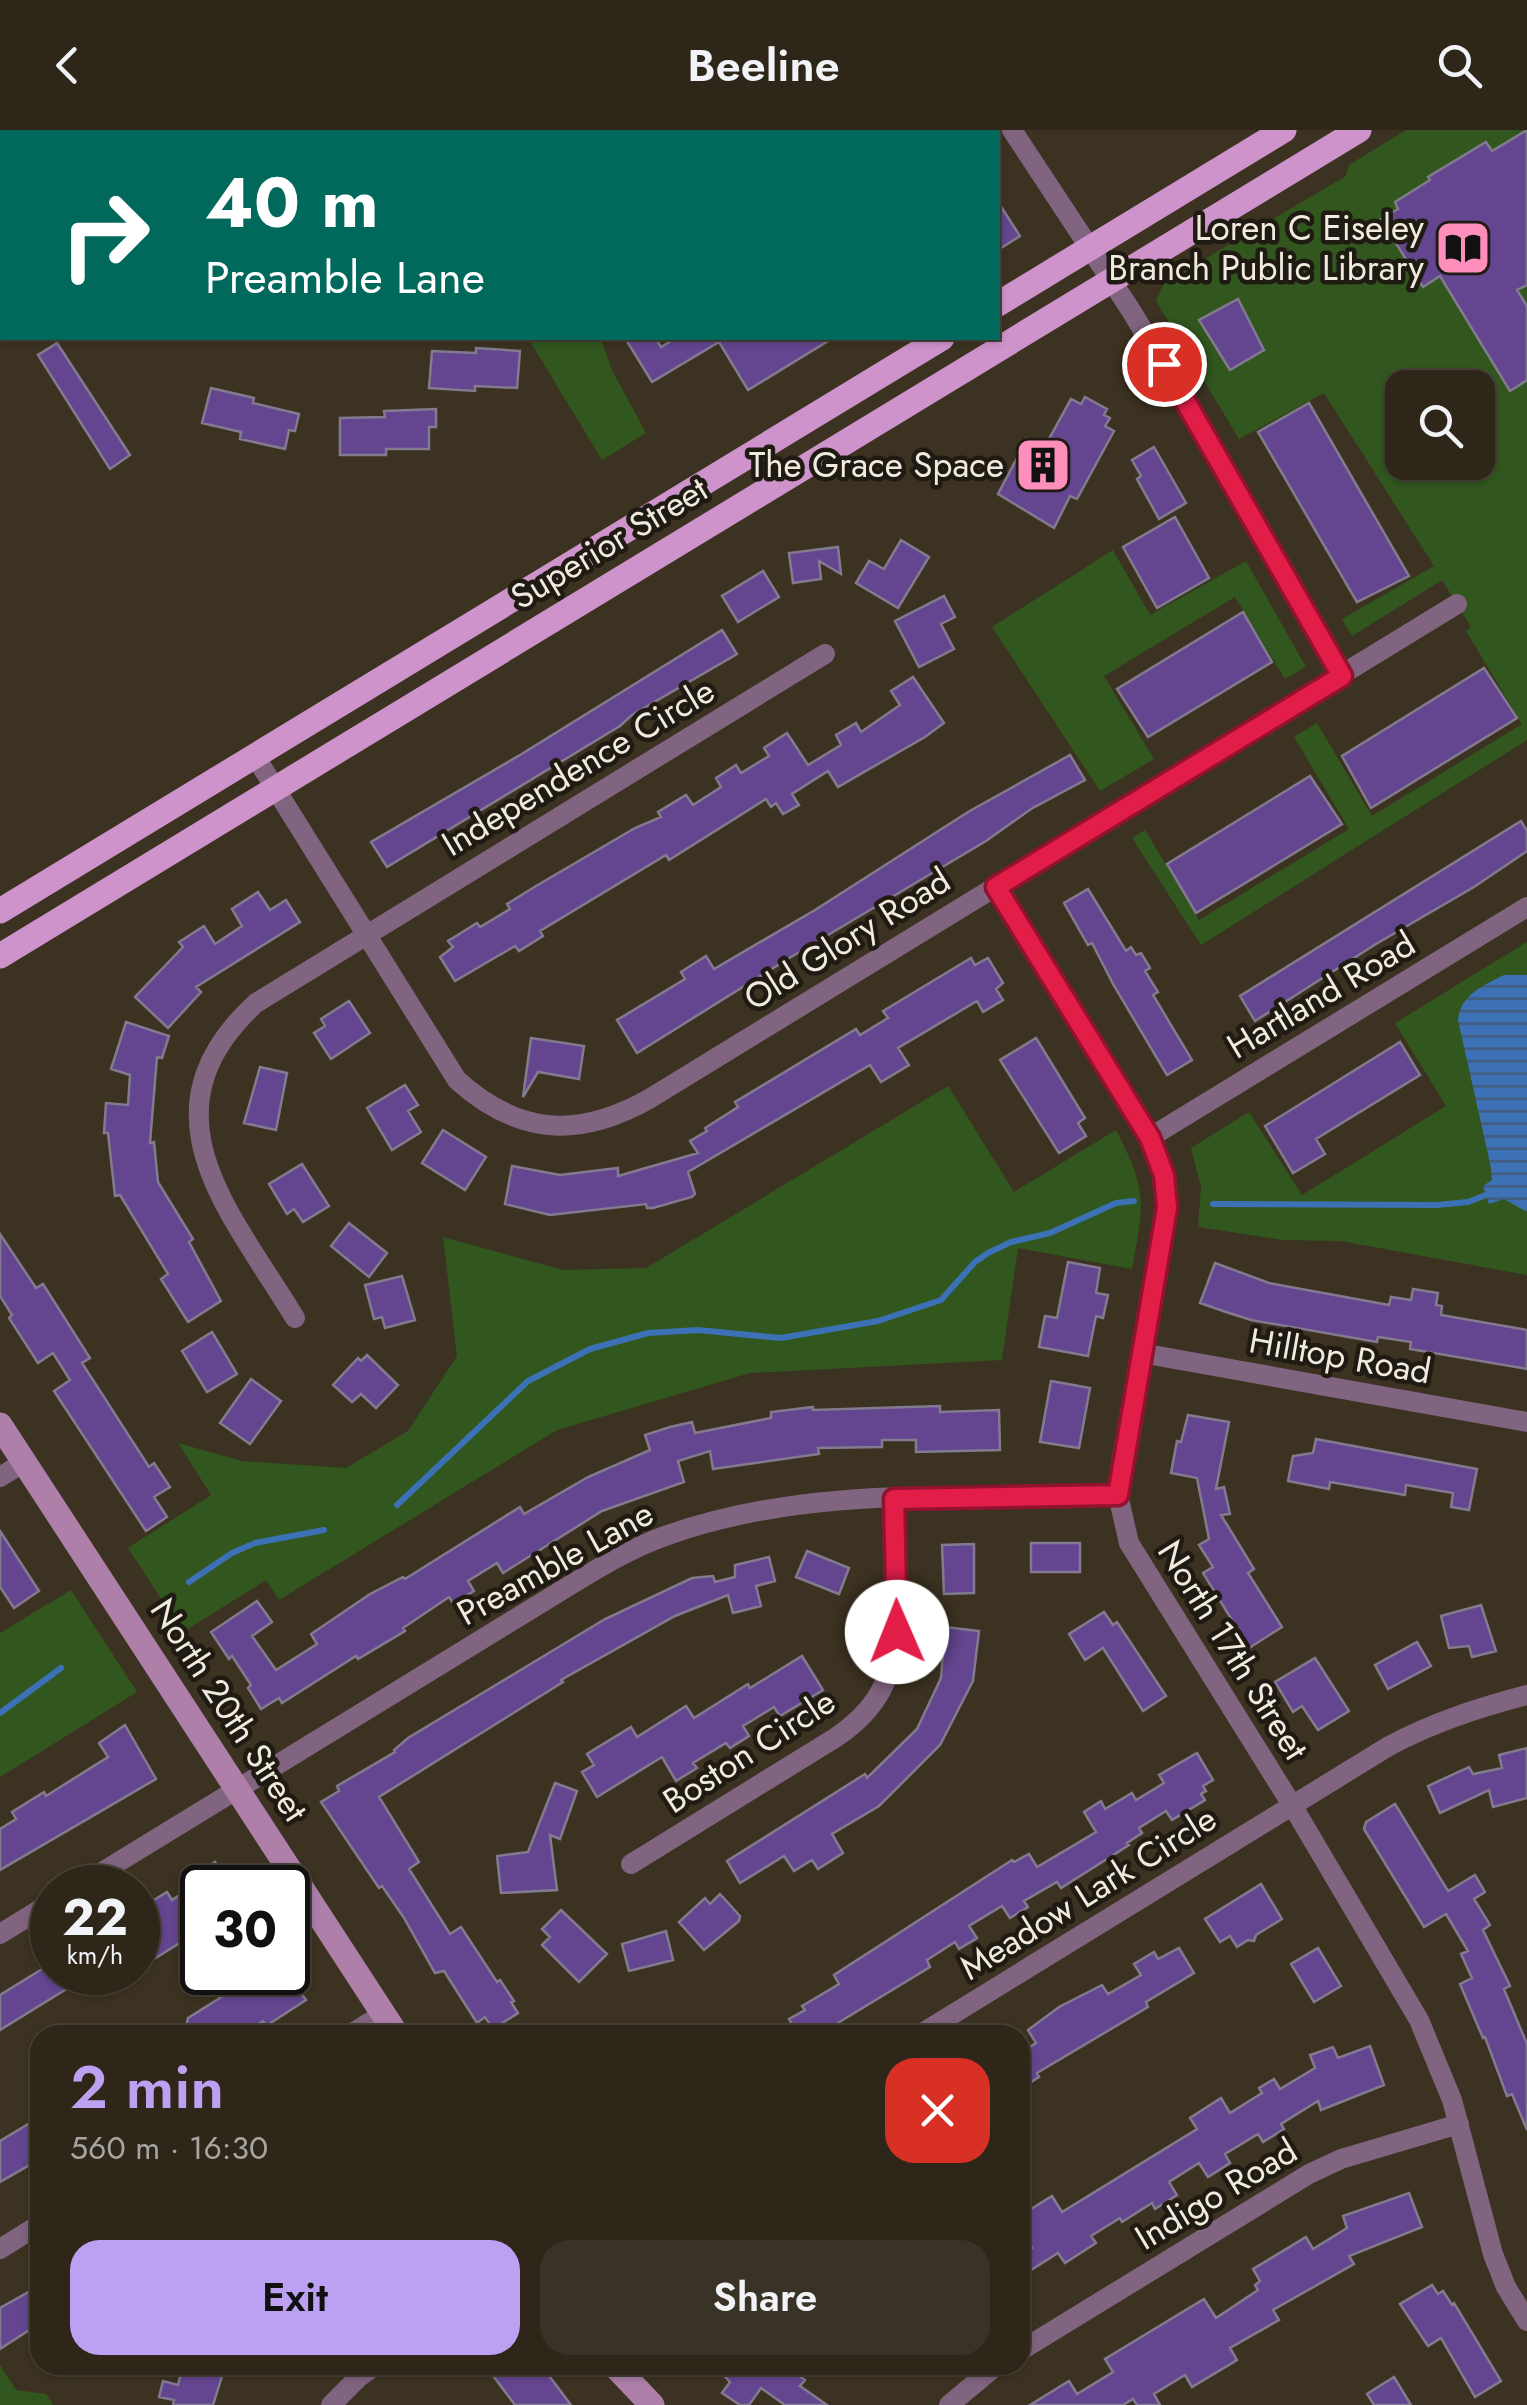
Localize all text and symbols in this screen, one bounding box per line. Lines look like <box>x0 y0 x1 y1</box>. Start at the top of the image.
text: Beeline <box>687 33 840 98</box>
icon: back <box>40 38 95 93</box>
icon: search <box>1432 38 1487 93</box>
text: 40 m <box>205 152 379 253</box>
icon: right <box>40 170 170 300</box>
place label: Loren C Eiseley Branch Public Library <box>1108 203 1425 293</box>
library icon: Loren C Eiseley Branch Public Library <box>1433 218 1493 278</box>
text: Preamble Lane <box>205 245 485 310</box>
pin <box>1122 322 1207 407</box>
icon: arrive <box>1137 337 1192 392</box>
map controls <box>1385 370 1495 480</box>
button: search <box>1385 370 1495 480</box>
building icon: The Grace Space <box>1013 435 1073 495</box>
place label: The Grace Space <box>749 440 1004 490</box>
street label: Superior Street <box>501 464 717 622</box>
street label: Independence Circle <box>432 666 724 868</box>
street label: Old Glory Road <box>734 856 960 1022</box>
street label: Hartland Road <box>1217 919 1425 1071</box>
street label: Hilltop Road <box>1245 1315 1435 1397</box>
street label: Preamble Lane <box>448 1488 662 1638</box>
street label: North 17th Street <box>1145 1531 1321 1770</box>
position arrow <box>845 1580 949 1684</box>
street label: North 20th Street <box>138 1589 320 1832</box>
street label: Boston Circle <box>653 1677 845 1825</box>
street label: Meadow Lark Circle <box>950 1794 1226 1992</box>
speed limit sign: 30 <box>180 1865 310 1995</box>
text: 22 <box>62 1881 128 1954</box>
text: km/h <box>67 1937 123 1973</box>
text: 2 min <box>70 2044 224 2131</box>
button: close <box>885 2058 990 2163</box>
text: 560 m · 16:30 <box>70 2125 268 2171</box>
street label: Indigo Road <box>1126 2126 1306 2262</box>
button: Exit <box>70 2240 520 2355</box>
button: Share <box>540 2240 990 2355</box>

